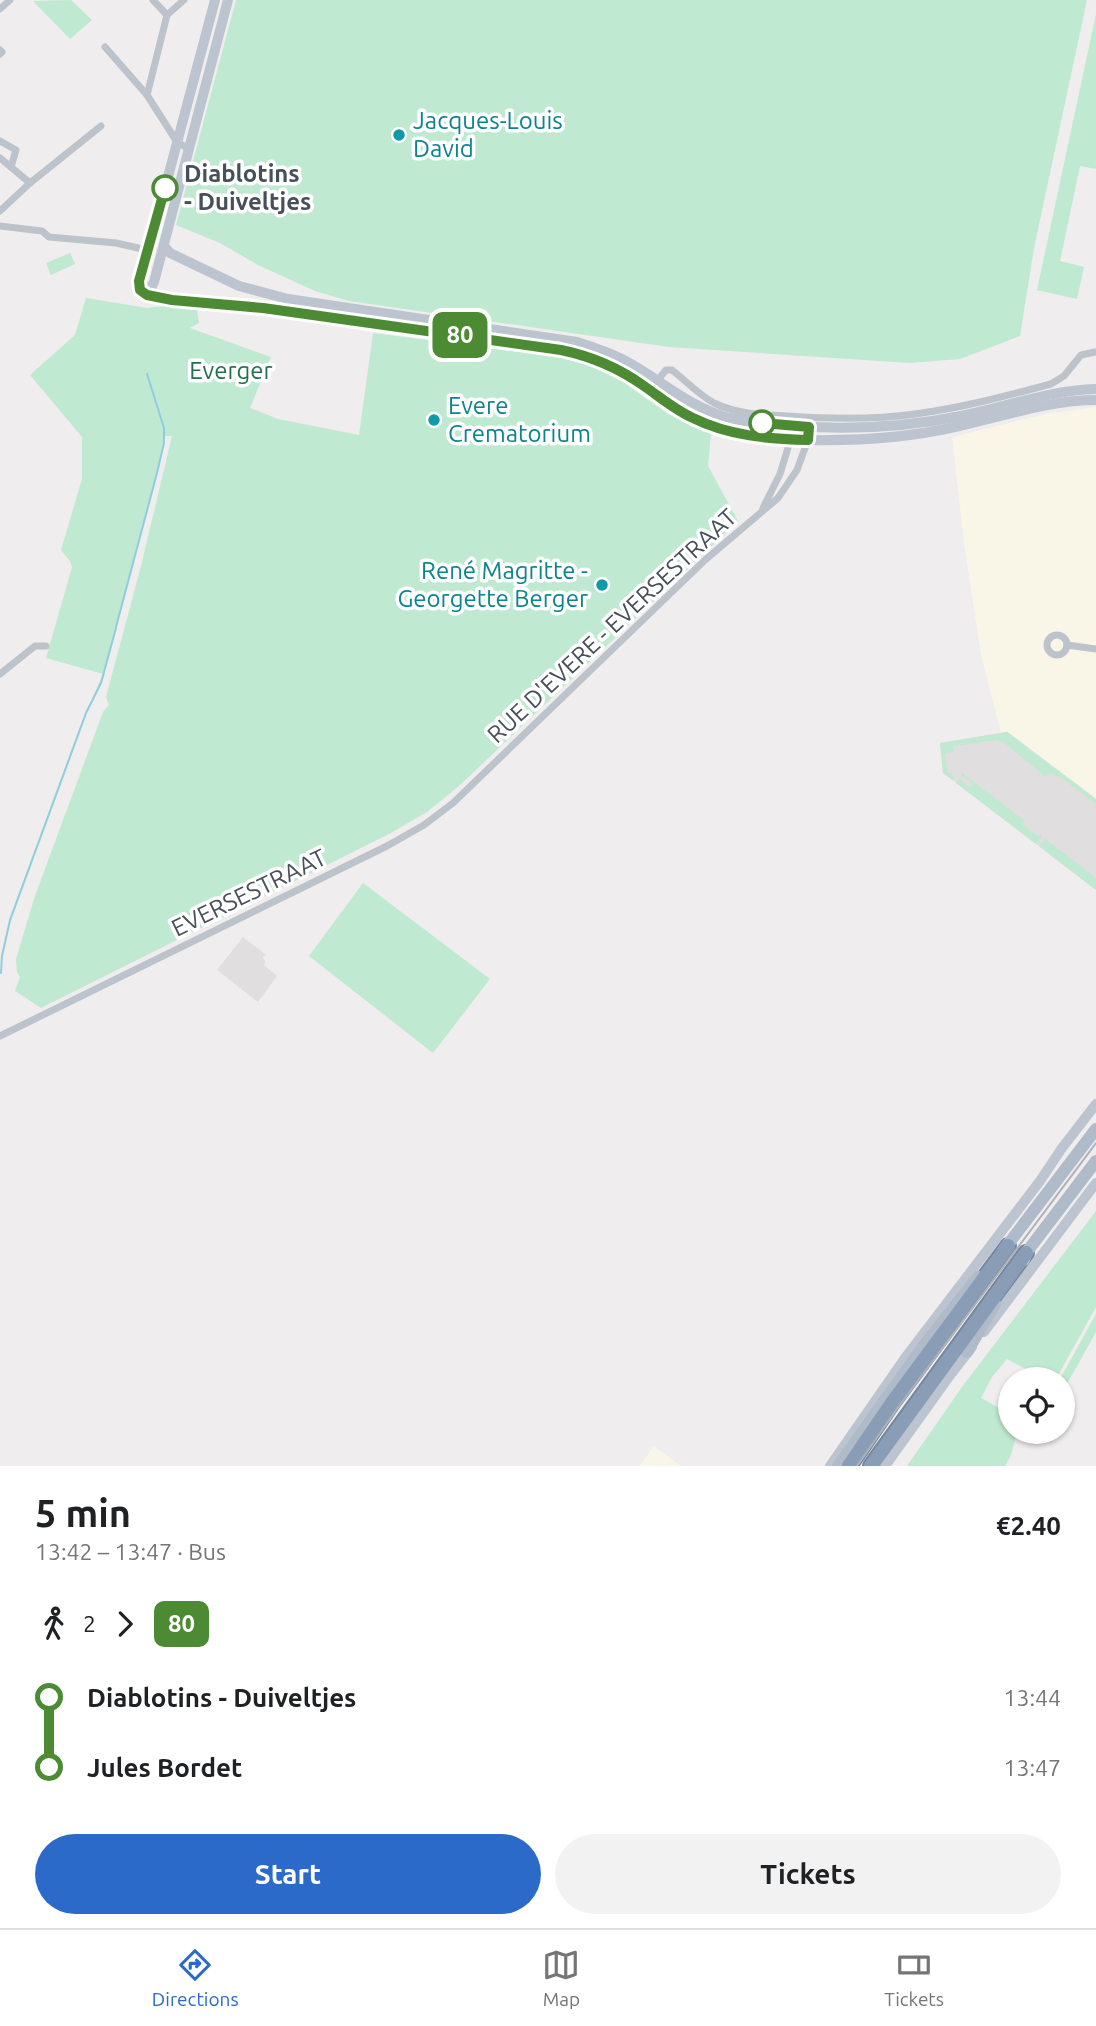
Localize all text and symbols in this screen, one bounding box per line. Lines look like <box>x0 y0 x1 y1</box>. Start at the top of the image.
place label: Jacques-Louis David <box>413 107 563 162</box>
marker: Jacques-Louis David <box>391 127 407 143</box>
place label: Diablotins - Duiveltjes <box>184 160 311 215</box>
marker: Diablotins - Duiveltjes <box>152 175 178 201</box>
line badge: 80 <box>428 312 491 358</box>
text: 80 <box>446 321 474 348</box>
park label: Everger <box>189 357 273 384</box>
place label: Evere Crematorium <box>448 392 591 447</box>
unlabelled marker <box>749 410 775 436</box>
marker: Evere Crematorium <box>426 412 442 428</box>
street label: RUE D'EVERE - EVERSESTRAAT <box>482 503 742 748</box>
place label: René Magritte - Georgette Berger <box>397 557 588 612</box>
marker: René Magritte - Georgette Berger <box>594 577 610 593</box>
street label: EVERSESTRAAT <box>167 843 331 942</box>
map controls <box>998 1367 1075 1444</box>
button: locate <box>998 1367 1075 1444</box>
text: 5 min <box>35 1492 131 1534</box>
text: €2.40 <box>996 1511 1061 1540</box>
text: 13:42 – 13:47 · Bus <box>35 1539 226 1564</box>
icon: walk <box>35 1605 73 1643</box>
icon: forward <box>106 1605 144 1643</box>
text: 80 <box>168 1610 195 1637</box>
text: 2 <box>83 1611 96 1636</box>
text: Diablotins - Duiveltjes <box>87 1683 356 1712</box>
text: 13:44 <box>1003 1685 1061 1710</box>
text: Jules Bordet <box>87 1753 242 1782</box>
text: 13:47 <box>1003 1755 1061 1780</box>
button: Start <box>35 1834 541 1914</box>
button: Tickets <box>555 1834 1061 1914</box>
tab: Directions <box>152 1946 239 2010</box>
tab: Map <box>542 1946 580 2010</box>
tab: Tickets <box>884 1946 944 2010</box>

